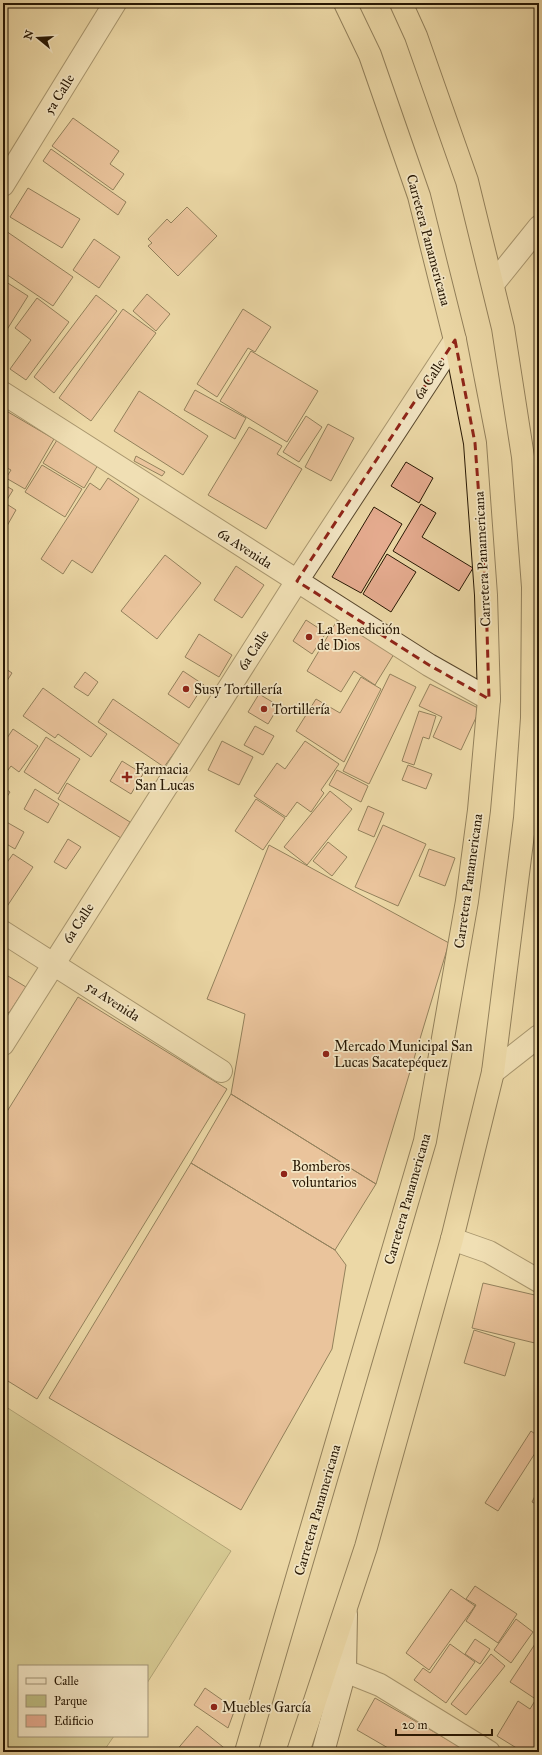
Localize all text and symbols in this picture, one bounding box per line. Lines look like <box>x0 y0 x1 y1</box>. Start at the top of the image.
north arrow <box>18 18 58 58</box>
text: N <box>21 28 37 42</box>
street label: 5a Calle <box>40 71 78 118</box>
street label: Carretera Panamericana <box>403 172 454 308</box>
street label: 6a Calle <box>410 356 449 403</box>
street label: Carretera Panamericana <box>470 491 495 627</box>
street label: 6a Avenida <box>214 524 275 572</box>
place label: La Benedición de Dios <box>317 621 400 654</box>
street label: 6a Calle <box>234 627 273 674</box>
marker: La Benedición de Dios <box>304 632 314 642</box>
place label: Susy Tortillería <box>194 681 282 698</box>
marker: Susy Tortillería <box>181 684 191 694</box>
place label: Tortillería <box>272 701 330 718</box>
marker: Tortillería <box>259 704 269 714</box>
place label: Farmacia San Lucas <box>135 761 194 794</box>
marker: Farmacia San Lucas <box>122 772 132 782</box>
street label: Carretera Panamericana <box>451 813 486 949</box>
street label: 6a Calle <box>59 900 98 947</box>
street label: 5a Avenida <box>83 978 143 1025</box>
place label: Mercado Municipal San Lucas Sacatepéquez <box>334 1038 473 1072</box>
marker: Mercado Municipal San Lucas Sacatepéquez <box>321 1049 331 1059</box>
street label: Carretera Panamericana <box>381 1131 434 1267</box>
place label: Bomberos voluntarios <box>291 1158 357 1191</box>
marker: Bomberos voluntarios <box>279 1169 289 1179</box>
street label: Carretera Panamericana <box>291 1442 344 1578</box>
legend <box>18 1665 148 1737</box>
text: Calle <box>54 1674 79 1688</box>
text: Parque <box>54 1694 87 1709</box>
place label: Muebles García <box>222 1699 311 1716</box>
marker: Muebles García <box>209 1702 219 1712</box>
scale bar <box>396 1711 492 1737</box>
text: Edificio <box>54 1714 93 1728</box>
text: 20 m <box>402 1718 428 1732</box>

